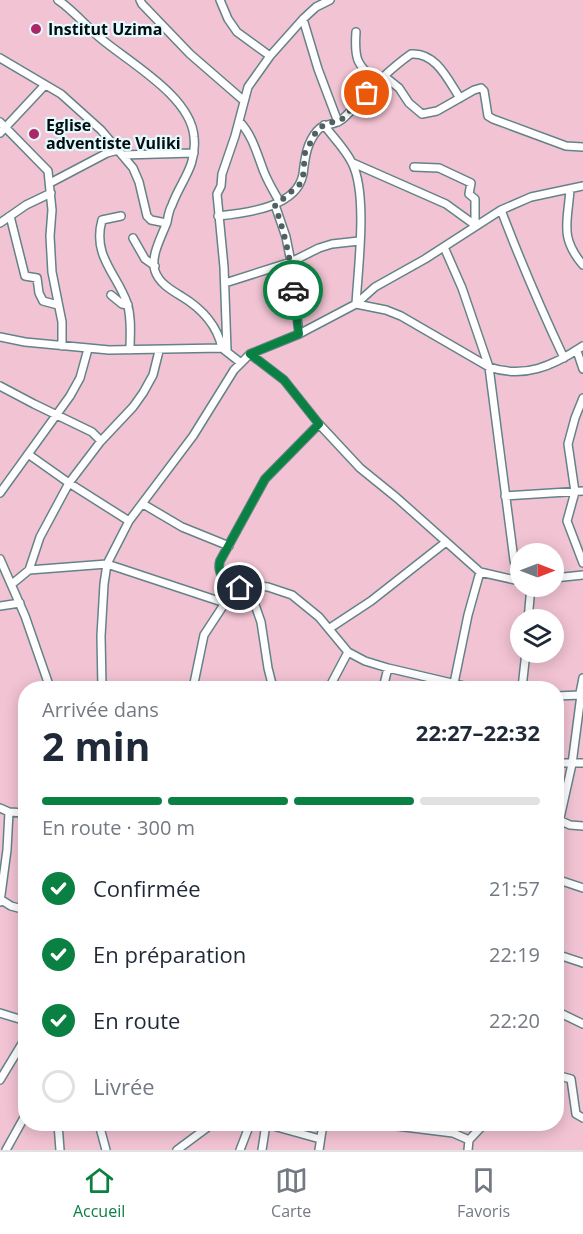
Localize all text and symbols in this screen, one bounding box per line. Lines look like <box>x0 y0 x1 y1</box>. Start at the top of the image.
place label: Institut Uzima <box>48 18 162 40</box>
marker: Institut Uzima <box>29 22 43 36</box>
pin <box>341 67 392 118</box>
icon: bag <box>350 76 383 109</box>
place label: Eglise adventiste Vuliki <box>46 114 181 154</box>
marker: Eglise adventiste Vuliki <box>27 127 41 141</box>
courier <box>263 260 323 320</box>
icon: car <box>277 274 310 307</box>
north arrow <box>510 543 564 597</box>
map controls <box>510 543 564 663</box>
pin <box>214 562 265 613</box>
icon: home <box>223 571 256 604</box>
button: layers <box>510 609 564 663</box>
text: Arrivée dans <box>42 696 159 723</box>
text: 22:27–22:32 <box>416 717 540 747</box>
text: 2 min <box>42 719 150 772</box>
text: En route · 300 m <box>42 814 195 841</box>
icon: check <box>42 872 75 905</box>
text: Confirmée <box>93 873 201 903</box>
text: 21:57 <box>489 875 540 902</box>
icon: check <box>42 938 75 971</box>
text: En préparation <box>93 939 246 969</box>
text: 22:19 <box>489 941 540 968</box>
icon: check <box>42 1004 75 1037</box>
text: En route <box>93 1005 180 1035</box>
text: 22:20 <box>489 1007 540 1034</box>
text: Livrée <box>93 1071 155 1101</box>
tab: Accueil <box>73 1164 125 1222</box>
tab: Carte <box>271 1164 311 1222</box>
tab: Favoris <box>457 1164 510 1222</box>

